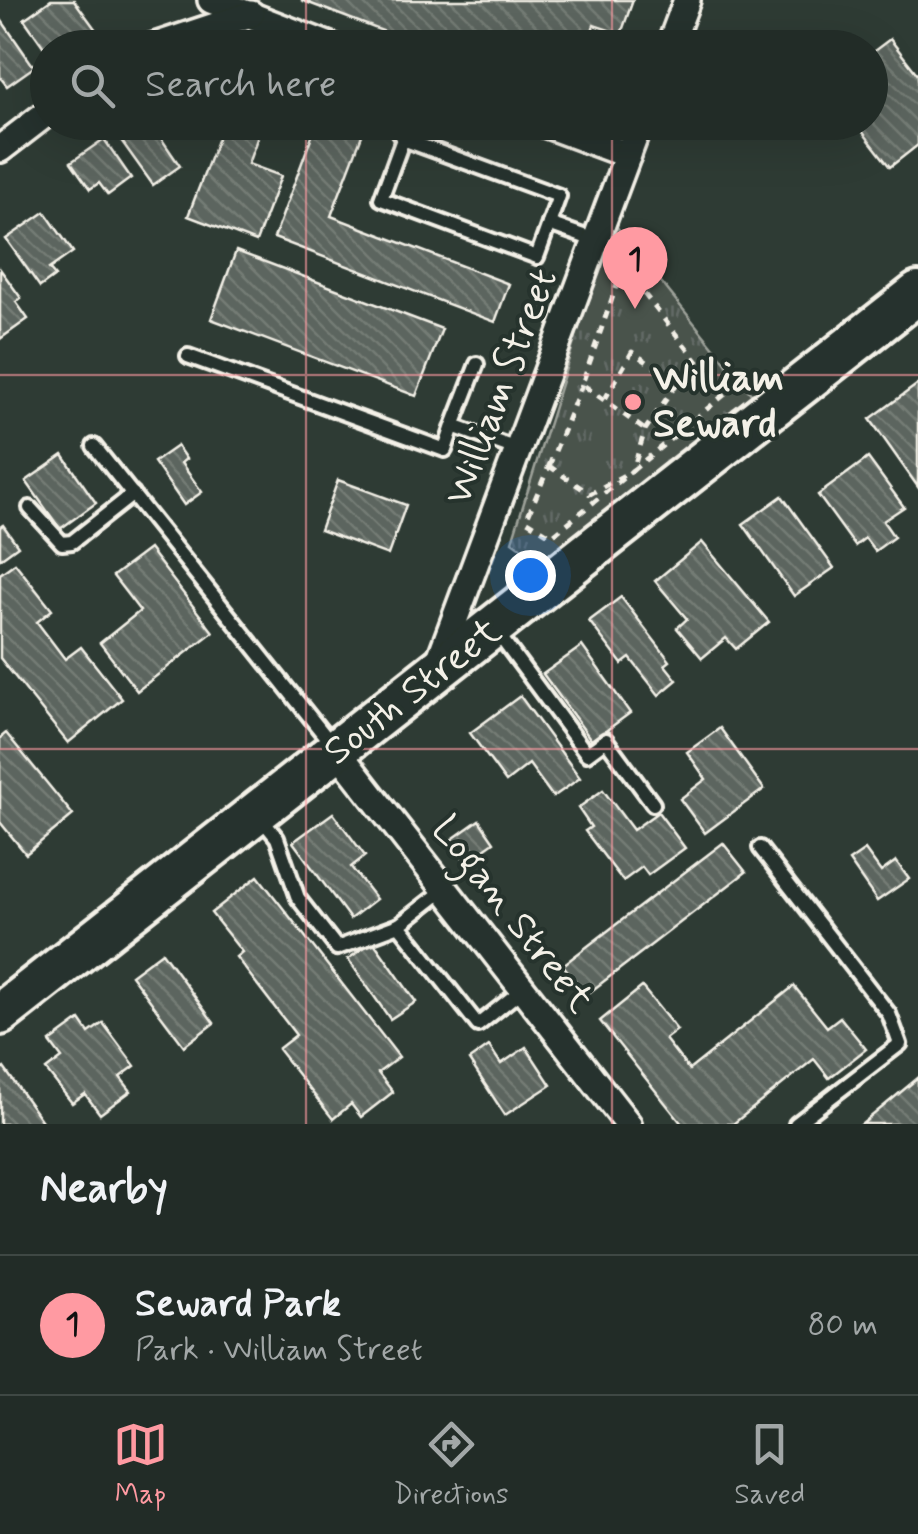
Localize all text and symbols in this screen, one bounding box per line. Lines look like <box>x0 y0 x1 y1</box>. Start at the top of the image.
search box <box>30 30 888 140</box>
icon: search <box>65 58 120 113</box>
text: Search here <box>145 61 336 110</box>
pin: 1 <box>602 226 668 309</box>
street label: William Street <box>433 261 571 513</box>
place label: William Seward <box>653 353 784 451</box>
marker: William Seward <box>622 391 644 413</box>
your location <box>505 550 556 601</box>
street label: South Street <box>313 606 513 778</box>
street label: Logan Street <box>416 806 605 1027</box>
text: Nearby <box>40 1162 168 1217</box>
text: Seward Park <box>135 1280 341 1329</box>
text: 1 <box>65 1304 80 1346</box>
text: 80 m <box>808 1304 878 1346</box>
text: Park · William Street <box>135 1329 423 1371</box>
tab: Map <box>113 1417 168 1514</box>
tab: Directions <box>394 1417 509 1514</box>
tab: Saved <box>734 1417 805 1514</box>

